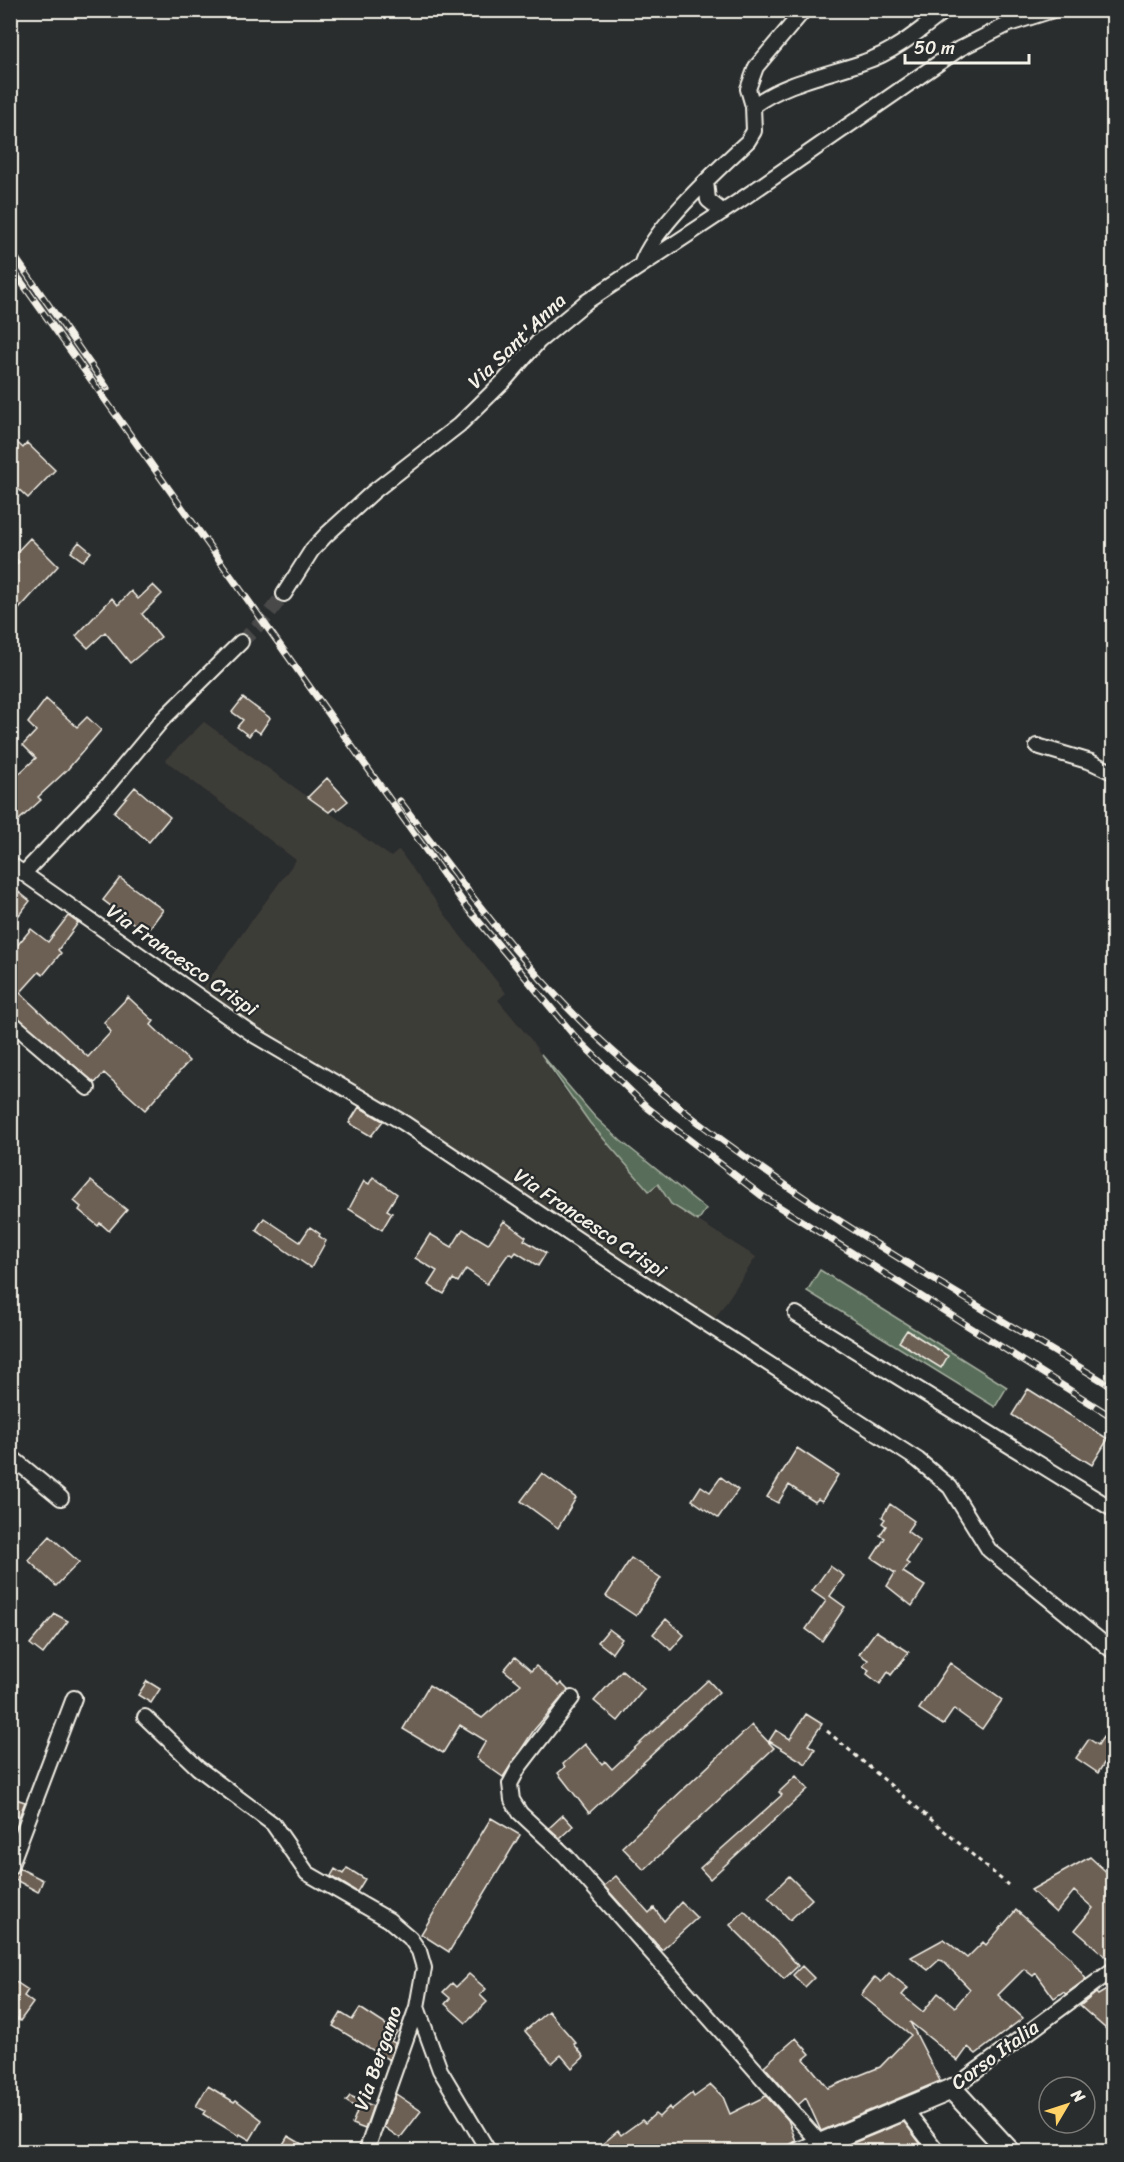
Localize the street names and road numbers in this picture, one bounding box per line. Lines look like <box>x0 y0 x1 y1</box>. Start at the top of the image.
street label: Via Sant'Anna <box>459 284 575 398</box>
street label: Via Francesco Crispi <box>99 894 266 1026</box>
street label: Via Francesco Crispi <box>506 1158 675 1288</box>
street label: Via Bergamo <box>344 2001 412 2115</box>
street label: Corso Italia <box>943 2010 1048 2099</box>

